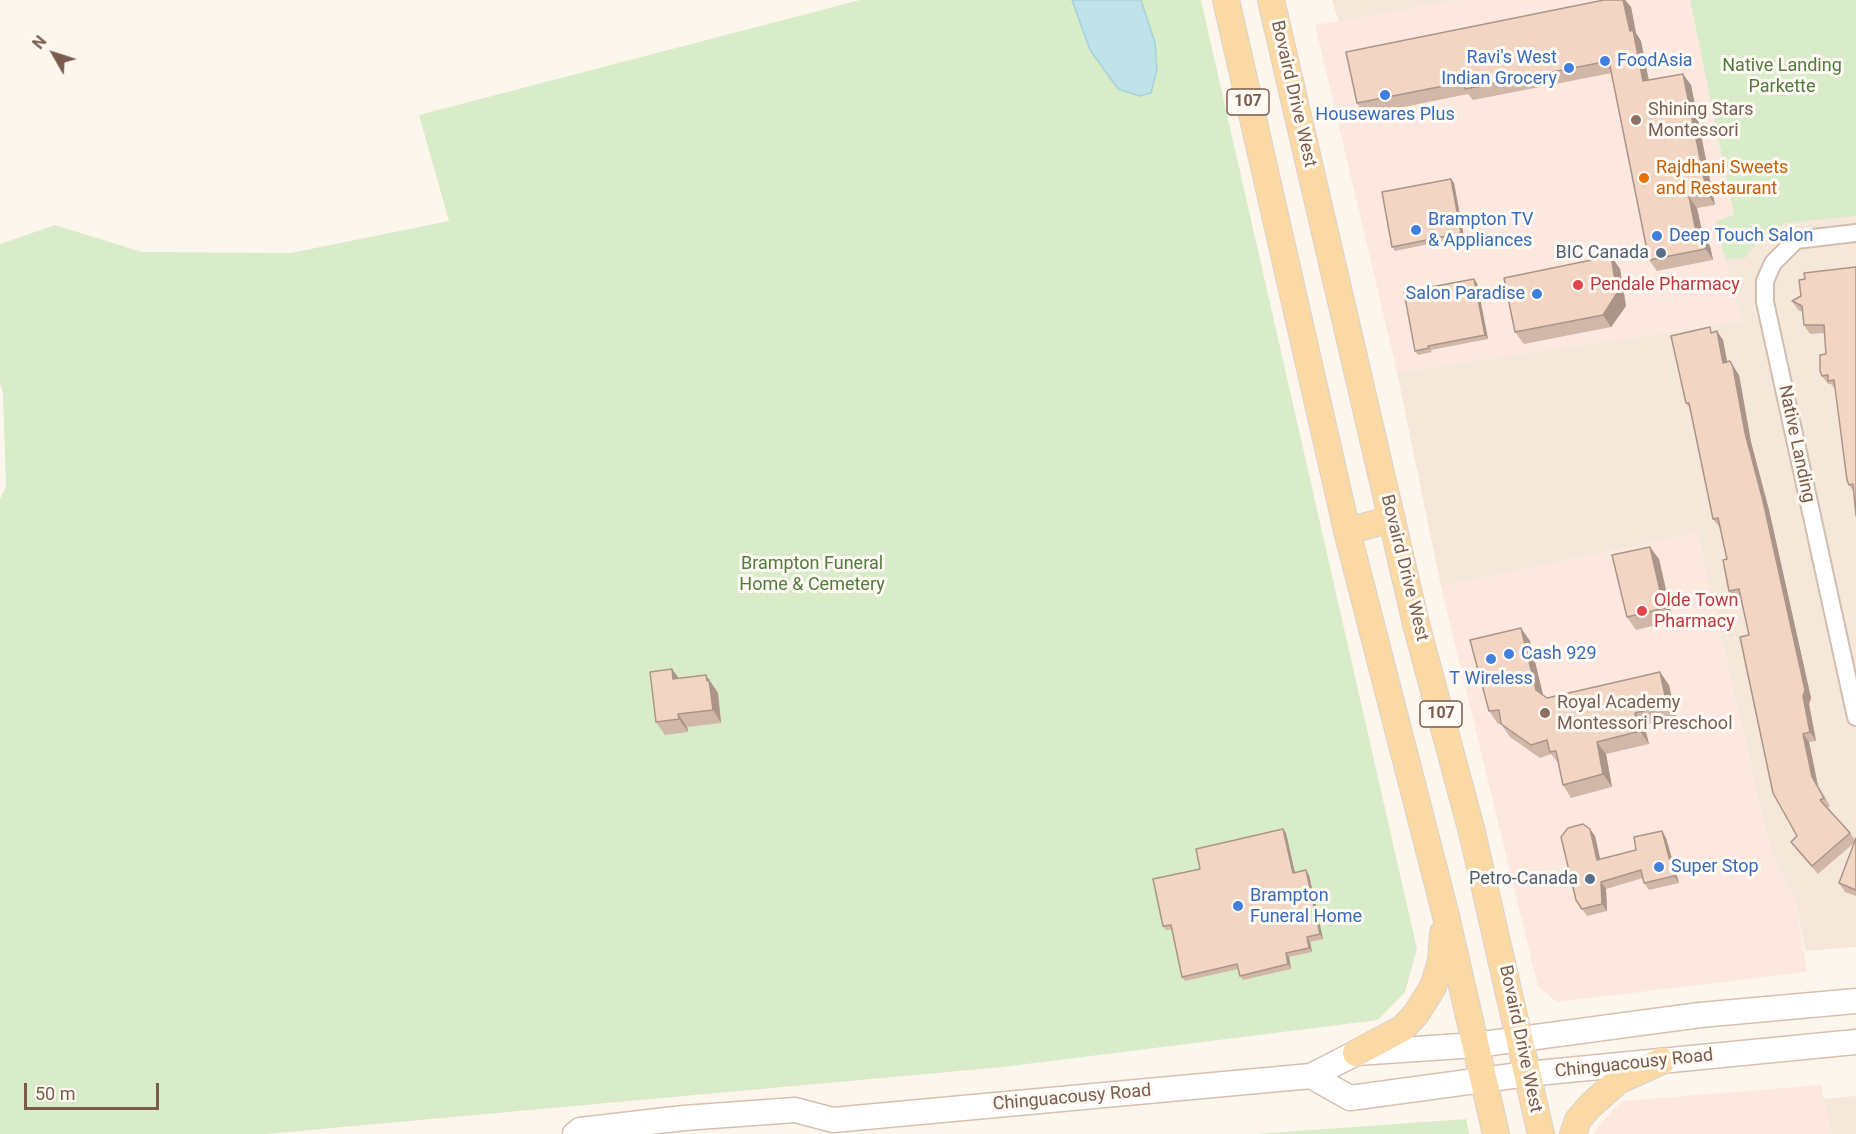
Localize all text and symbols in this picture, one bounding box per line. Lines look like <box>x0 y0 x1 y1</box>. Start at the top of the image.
street label: Bovaird Drive West <box>1266 19 1320 169</box>
north arrow <box>24 24 84 84</box>
text: N <box>29 32 51 53</box>
place label: Ravi's West Indian Grocery <box>1441 47 1557 90</box>
place label: FoodAsia <box>1617 50 1693 72</box>
marker: FoodAsia <box>1598 54 1612 68</box>
park label: Native Landing Parkette <box>1722 55 1842 98</box>
marker: Ravi's West Indian Grocery <box>1562 61 1576 75</box>
marker: Housewares Plus <box>1378 88 1392 102</box>
road number: 107 <box>1227 89 1269 115</box>
place label: Shining Stars Montessori <box>1648 99 1754 142</box>
place label: Housewares Plus <box>1315 104 1455 126</box>
marker: Shining Stars Montessori <box>1629 113 1643 127</box>
place label: Rajdhani Sweets and Restaurant <box>1656 157 1788 200</box>
marker: Rajdhani Sweets and Restaurant <box>1637 171 1651 185</box>
place label: Brampton TV & Appliances <box>1428 209 1533 252</box>
marker: Brampton TV & Appliances <box>1409 223 1423 237</box>
place label: Deep Touch Salon <box>1669 225 1813 247</box>
marker: Deep Touch Salon <box>1650 229 1664 243</box>
place label: BIC Canada <box>1556 242 1649 264</box>
marker: BIC Canada <box>1654 246 1668 260</box>
place label: Pendale Pharmacy <box>1590 274 1740 296</box>
marker: Pendale Pharmacy <box>1571 278 1585 292</box>
place label: Salon Paradise <box>1406 283 1525 305</box>
marker: Salon Paradise <box>1530 287 1544 301</box>
street label: Native Landing <box>1773 383 1819 505</box>
street label: Bovaird Drive West <box>1375 493 1433 643</box>
park label: Brampton Funeral Home & Cemetery <box>739 553 885 596</box>
place label: Olde Town Pharmacy <box>1654 590 1739 632</box>
marker: Olde Town Pharmacy <box>1635 604 1649 618</box>
place label: Cash 929 <box>1521 643 1597 665</box>
marker: Cash 929 <box>1502 647 1516 661</box>
marker: T Wireless <box>1484 652 1498 666</box>
place label: T Wireless <box>1449 668 1533 690</box>
place label: Royal Academy Montessori Preschool <box>1557 692 1733 734</box>
road number: 107 <box>1420 701 1462 727</box>
marker: Royal Academy Montessori Preschool <box>1538 706 1552 720</box>
place label: Super Stop <box>1671 856 1759 878</box>
marker: Super Stop <box>1652 860 1666 874</box>
place label: Petro-Canada <box>1469 868 1578 890</box>
marker: Petro-Canada <box>1583 872 1597 886</box>
place label: Brampton Funeral Home <box>1250 885 1362 928</box>
marker: Brampton Funeral Home <box>1231 899 1245 913</box>
street label: Bovaird Drive West <box>1494 963 1546 1115</box>
street label: Chinguacousy Road <box>1554 1045 1714 1083</box>
scale bar <box>27 1071 162 1109</box>
street label: Chinguacousy Road <box>992 1080 1152 1116</box>
text: 50 m <box>35 1083 75 1104</box>

